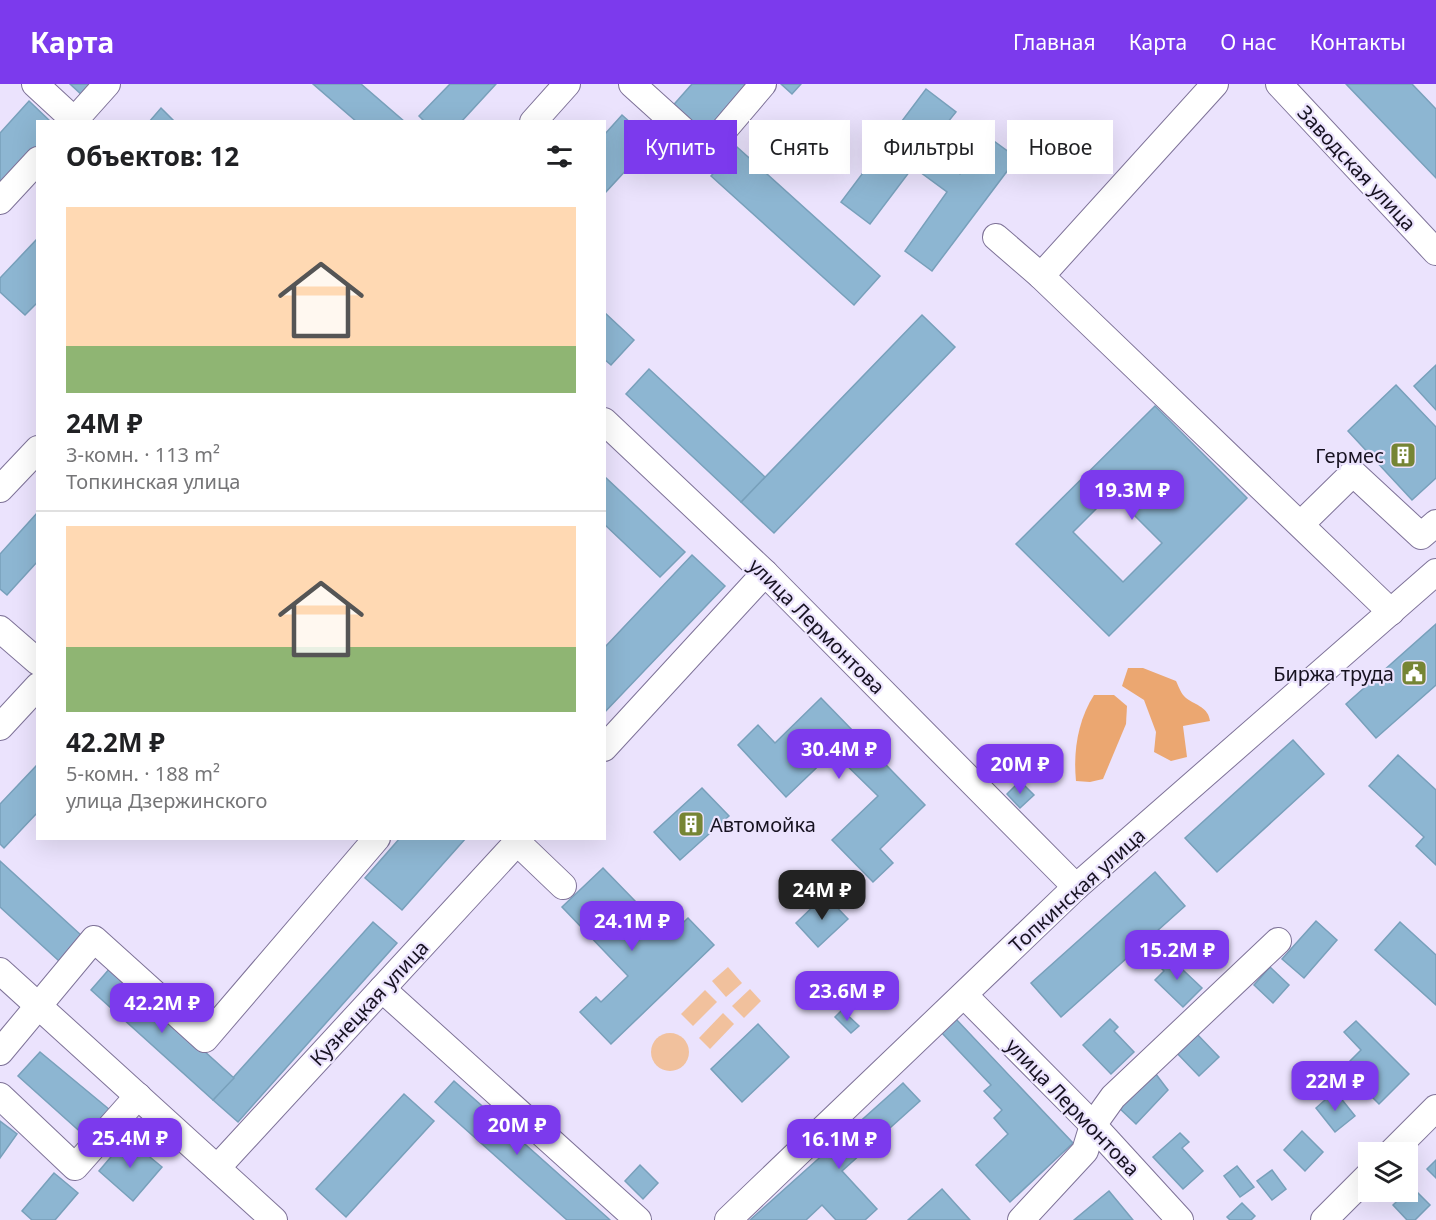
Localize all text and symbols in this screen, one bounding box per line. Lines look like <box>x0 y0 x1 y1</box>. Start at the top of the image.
text: Карта <box>30 23 114 61</box>
text: Главная <box>1013 28 1096 56</box>
text: Карта <box>1129 28 1187 56</box>
text: О нас <box>1220 28 1277 56</box>
text: Контакты <box>1310 28 1406 56</box>
street label: Заводская улица <box>1292 99 1422 237</box>
chip: Купить <box>624 120 737 174</box>
chip: Снять <box>749 120 850 174</box>
chip: Фильтры <box>862 120 995 174</box>
chip: Новое <box>1007 120 1113 174</box>
text: Объектов: 12 <box>66 138 239 174</box>
icon: filters <box>543 140 576 173</box>
icon: home <box>267 246 375 354</box>
text: 24M ₽ <box>66 405 143 441</box>
building icon: Гермес <box>1388 440 1418 470</box>
text: 3-комн. · 113 m² <box>66 441 220 468</box>
place label: Гермес <box>1315 442 1384 469</box>
text: Топкинская улица <box>66 468 240 495</box>
pin: 19.3M ₽ <box>1077 470 1187 521</box>
text: 19.3M ₽ <box>1094 476 1170 503</box>
street label: улица Лермонтова <box>743 552 891 700</box>
icon: home <box>267 565 375 673</box>
public building icon: Биржа труда <box>1399 658 1429 688</box>
place label: Биржа труда <box>1273 660 1394 687</box>
text: 42.2M ₽ <box>66 724 165 760</box>
pin: 30.4M ₽ <box>784 729 894 780</box>
text: 30.4M ₽ <box>801 735 877 762</box>
pin: 20M ₽ <box>978 744 1062 795</box>
text: 20M ₽ <box>991 750 1049 777</box>
text: 5-комн. · 188 m² <box>66 760 220 787</box>
text: улица Дзержинского <box>66 787 267 814</box>
building icon: Автомойка <box>676 809 706 839</box>
place label: Автомойка <box>710 811 816 838</box>
street label: Топкинская улица <box>1003 822 1151 958</box>
pin: 24M ₽ <box>780 870 864 921</box>
text: 24M ₽ <box>793 876 851 903</box>
pin: 24.1M ₽ <box>577 901 687 952</box>
text: 24.1M ₽ <box>594 907 670 934</box>
pin: 15.2M ₽ <box>1122 930 1232 981</box>
street label: Кузнецкая улица <box>304 934 434 1072</box>
text: 15.2M ₽ <box>1139 936 1215 963</box>
pin: 23.6M ₽ <box>792 971 902 1022</box>
text: 23.6M ₽ <box>809 977 885 1004</box>
pin: 42.2M ₽ <box>107 983 217 1034</box>
text: 42.2M ₽ <box>124 989 200 1016</box>
street label: улица Лермонтова <box>1000 1032 1146 1182</box>
pin: 22M ₽ <box>1293 1061 1377 1112</box>
text: 22M ₽ <box>1306 1067 1364 1094</box>
pin: 20M ₽ <box>475 1105 559 1156</box>
text: 20M ₽ <box>488 1111 546 1138</box>
pin: 25.4M ₽ <box>75 1118 185 1169</box>
pin: 16.1M ₽ <box>784 1119 894 1170</box>
text: 25.4M ₽ <box>92 1124 168 1151</box>
text: 16.1M ₽ <box>801 1125 877 1152</box>
map controls <box>1358 1142 1418 1202</box>
button: layers <box>1358 1142 1418 1202</box>

